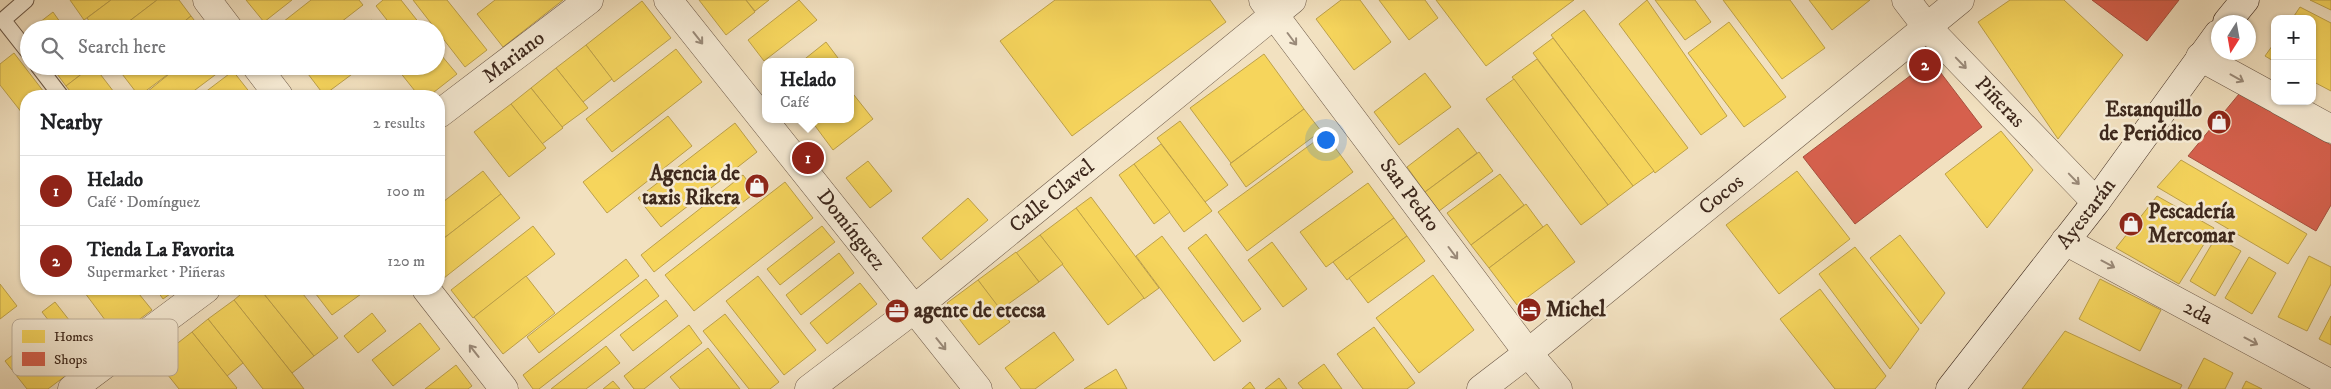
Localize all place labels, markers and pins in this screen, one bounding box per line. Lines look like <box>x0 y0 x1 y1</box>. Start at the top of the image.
pin: 2 <box>1909 46 1941 84</box>
place label: Estanquillo de Periódico <box>2099 97 2202 147</box>
shop icon: Estanquillo de Periódico <box>2206 109 2232 135</box>
pin: 1 <box>792 139 824 177</box>
place label: Agencia de taxis Rikera <box>642 161 741 211</box>
shop icon: Agencia de taxis Rikera <box>744 173 770 199</box>
place label: Pescadería Mercomar <box>2148 199 2236 249</box>
shop icon: Pescadería Mercomar <box>2118 211 2144 237</box>
hotel icon: Michel <box>1516 297 1542 323</box>
place label: Michel <box>1546 297 1606 323</box>
office icon: agente de etecsa <box>884 298 910 324</box>
place label: agente de etecsa <box>914 298 1046 324</box>

